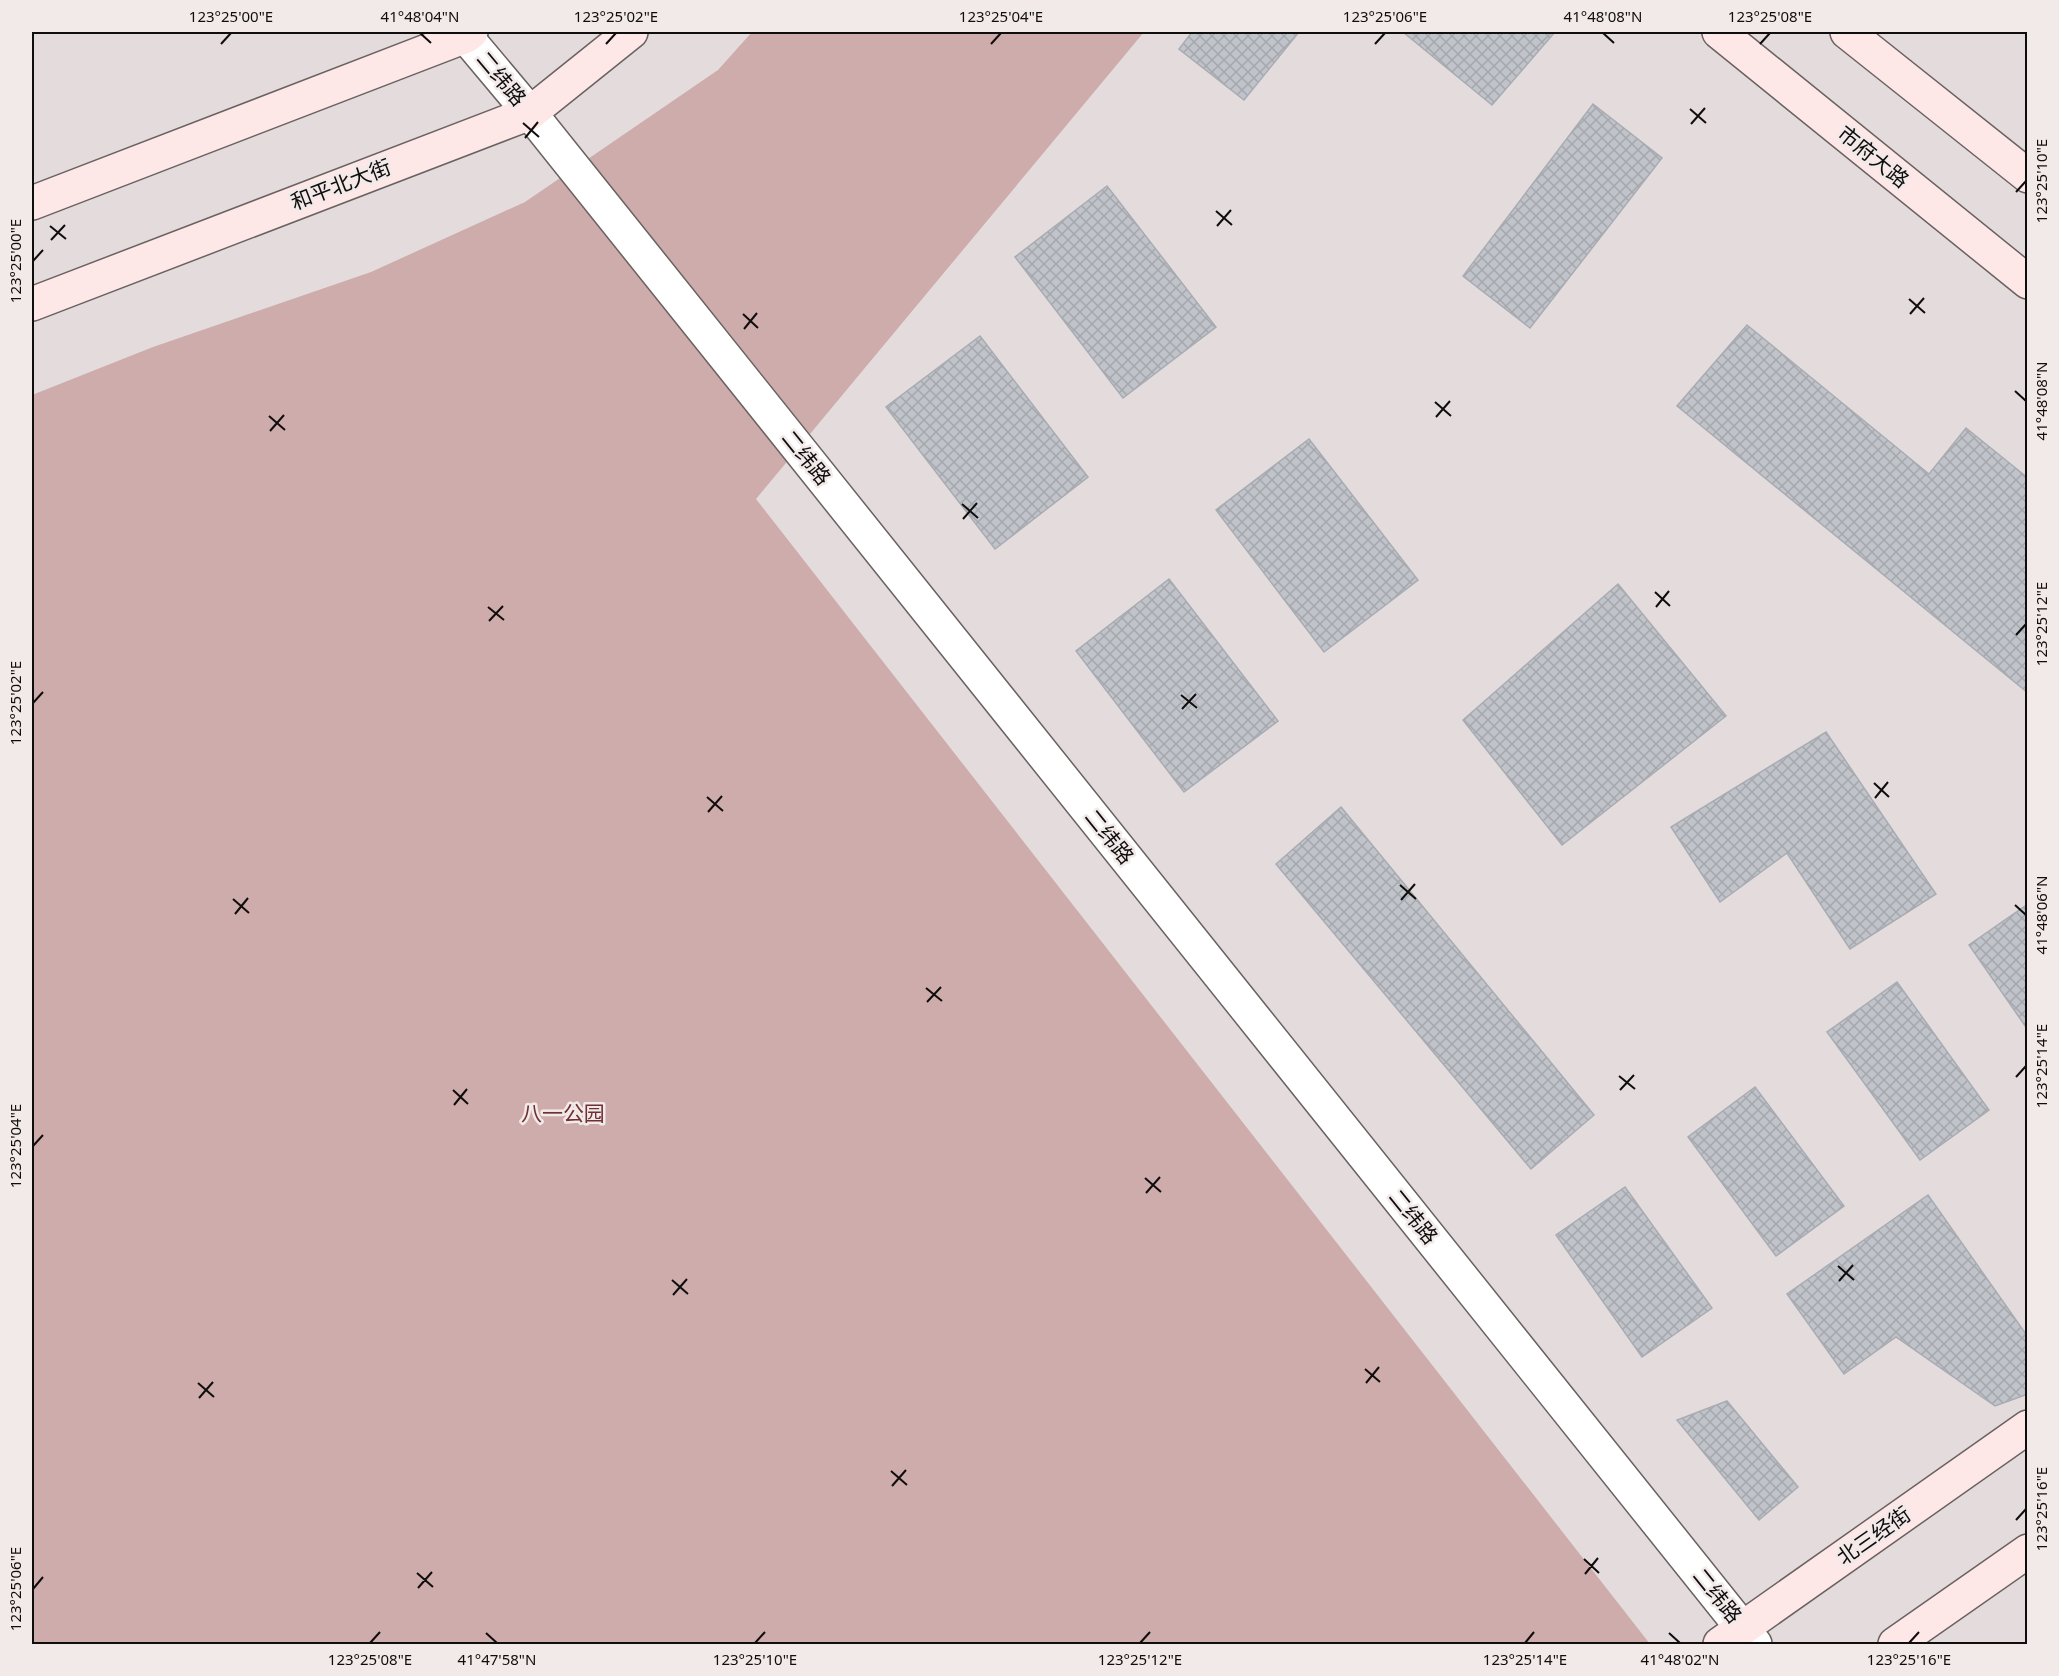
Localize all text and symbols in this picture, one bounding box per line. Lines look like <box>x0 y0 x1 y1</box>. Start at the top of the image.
text: 123°25'00"E <box>189 6 273 26</box>
text: 41°48'04"N <box>381 6 459 26</box>
text: 123°25'02"E <box>574 6 658 26</box>
text: 123°25'04"E <box>959 6 1043 26</box>
text: 123°25'06"E <box>1343 6 1427 26</box>
text: 41°48'08"N <box>1564 6 1642 26</box>
text: 123°25'08"E <box>1728 6 1812 26</box>
street label: 二纬路 <box>471 45 533 111</box>
street label: 市府大路 <box>1832 119 1915 194</box>
text: 123°25'10"E <box>2031 139 2051 223</box>
street label: 和平北大街 <box>287 152 395 216</box>
text: 123°25'00"E <box>5 219 25 303</box>
text: 41°48'08"N <box>2031 362 2051 440</box>
street label: 二纬路 <box>776 424 837 491</box>
text: 123°25'12"E <box>2031 582 2051 666</box>
text: 123°25'02"E <box>5 661 25 745</box>
street label: 二纬路 <box>1079 803 1140 870</box>
text: 41°48'06"N <box>2031 876 2051 954</box>
text: 123°25'14"E <box>2031 1024 2051 1108</box>
park label: 八一公园 <box>521 1099 605 1127</box>
text: 123°25'04"E <box>5 1104 25 1188</box>
street label: 二纬路 <box>1383 1183 1444 1250</box>
text: 123°25'16"E <box>2031 1467 2051 1551</box>
street label: 北三经街 <box>1831 1500 1916 1571</box>
text: 123°25'06"E <box>5 1547 25 1631</box>
street label: 二纬路 <box>1687 1562 1748 1629</box>
text: 123°25'08"E <box>328 1649 412 1669</box>
text: 41°47'58"N <box>458 1649 536 1669</box>
text: 123°25'10"E <box>713 1649 797 1669</box>
text: 123°25'12"E <box>1098 1649 1182 1669</box>
text: 123°25'14"E <box>1483 1649 1567 1669</box>
text: 41°48'02"N <box>1641 1649 1719 1669</box>
text: 123°25'16"E <box>1867 1649 1951 1669</box>

